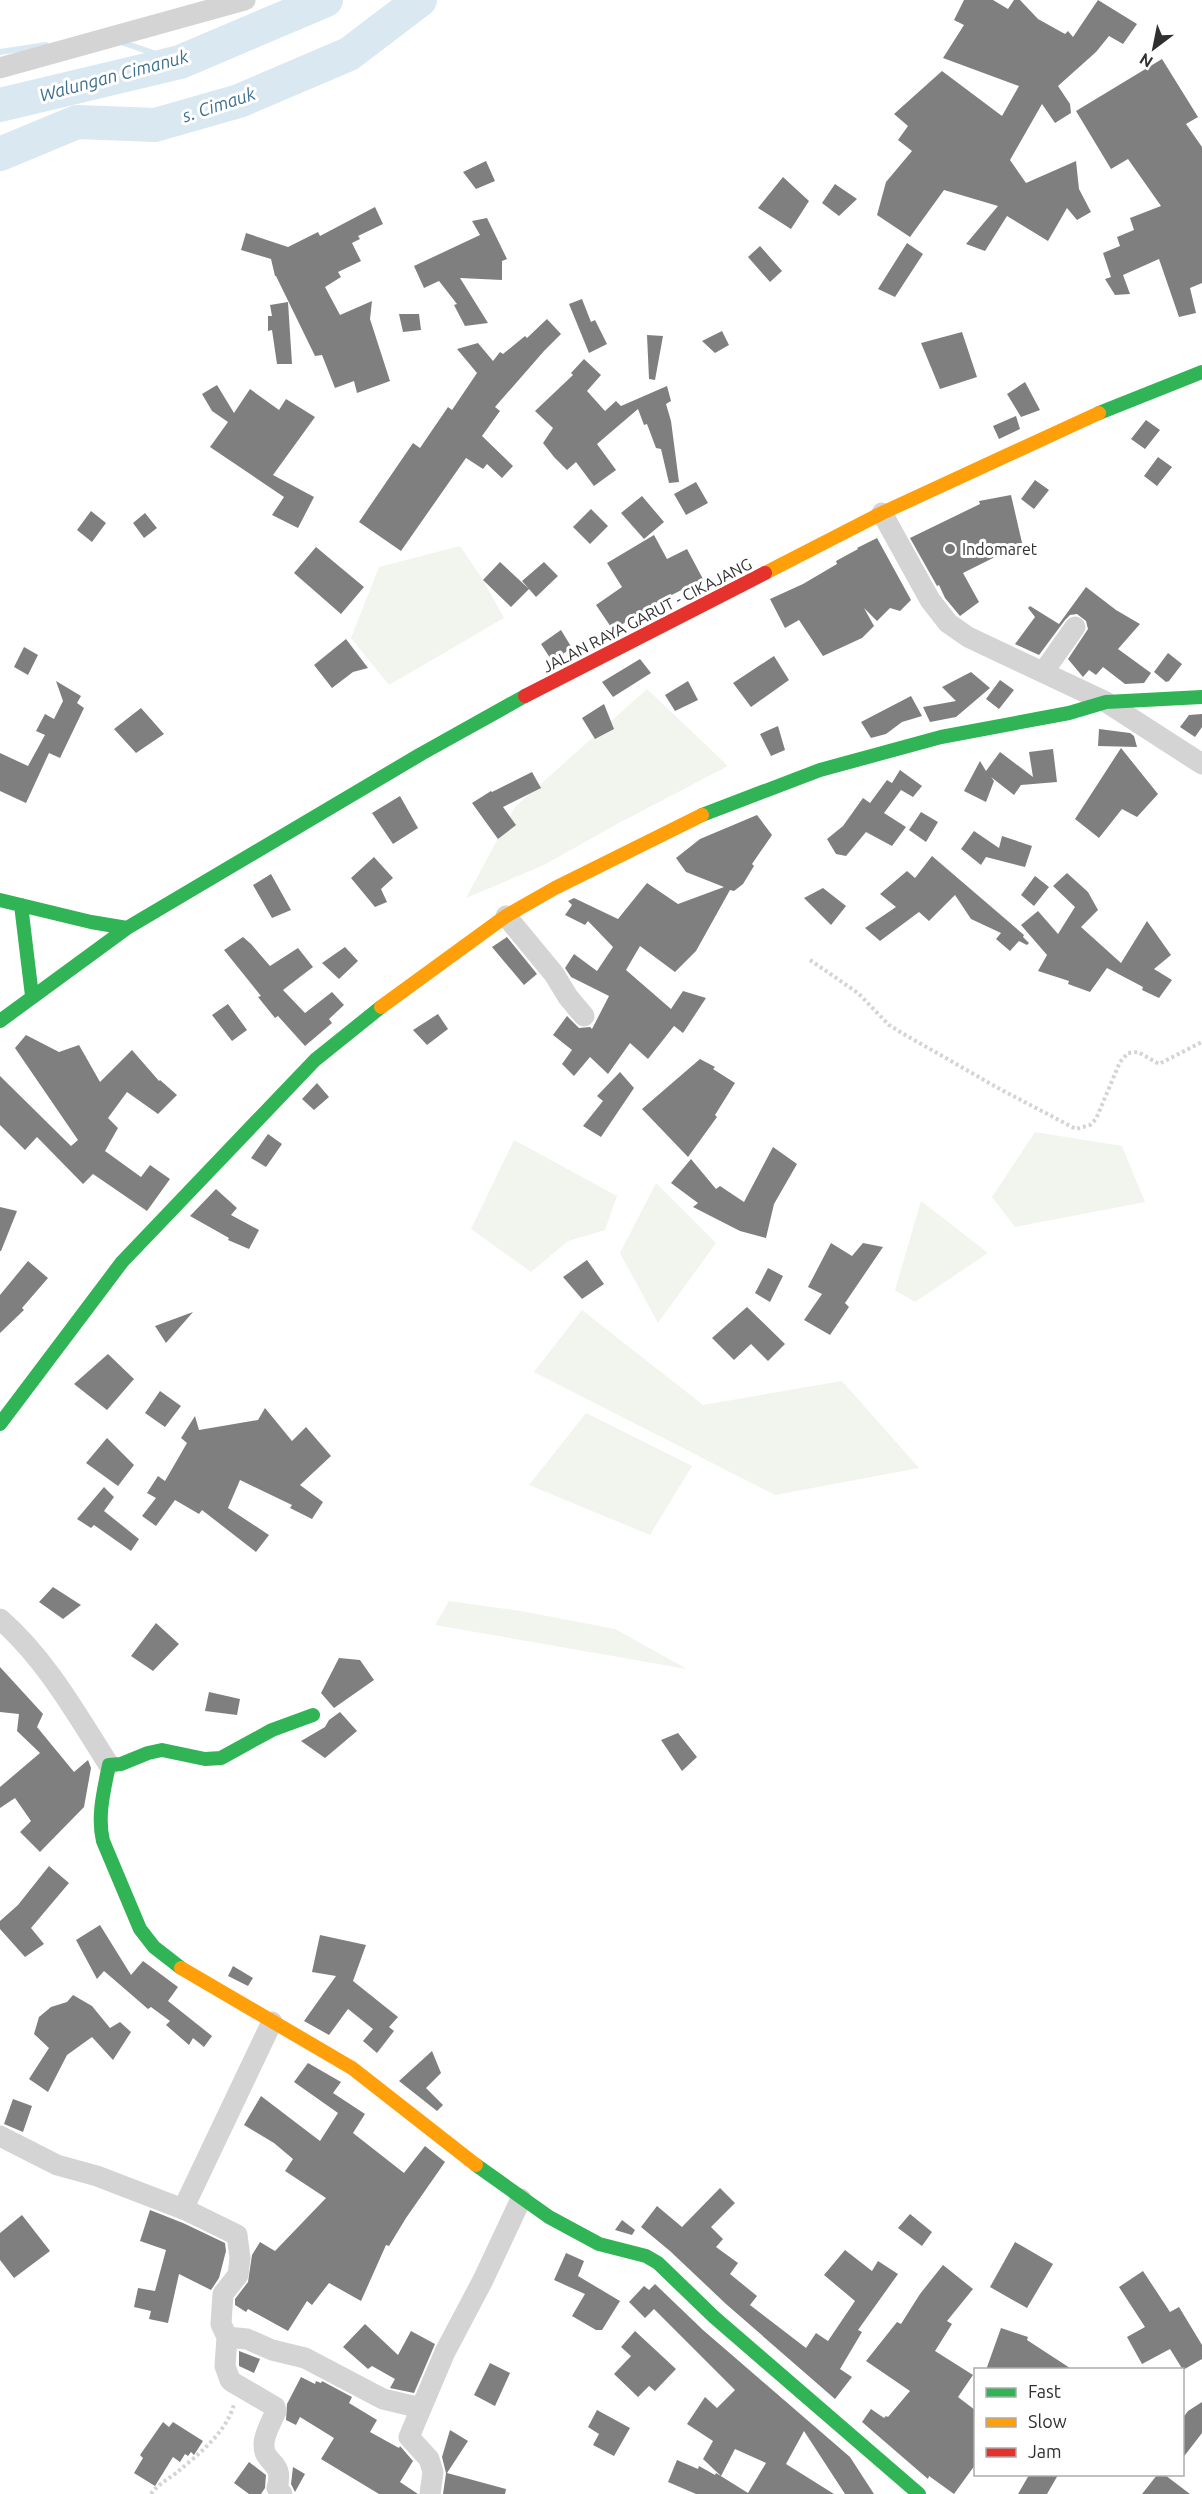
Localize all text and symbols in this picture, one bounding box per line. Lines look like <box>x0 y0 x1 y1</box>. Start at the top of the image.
north arrow <box>1124 18 1184 78</box>
water label: Walungan Cimanuk <box>37 45 191 105</box>
text: N <box>1136 50 1156 72</box>
water label: s. Cimauk <box>179 83 259 126</box>
place label: Indomaret <box>962 540 1038 558</box>
marker: Indomaret <box>943 542 957 556</box>
street label: JALAN RAYA GARUT - CIKAJANG <box>539 554 755 676</box>
legend <box>974 2368 1184 2476</box>
text: Fast <box>1028 2381 1061 2401</box>
text: Slow <box>1028 2411 1067 2431</box>
text: Jam <box>1028 2441 1062 2461</box>

